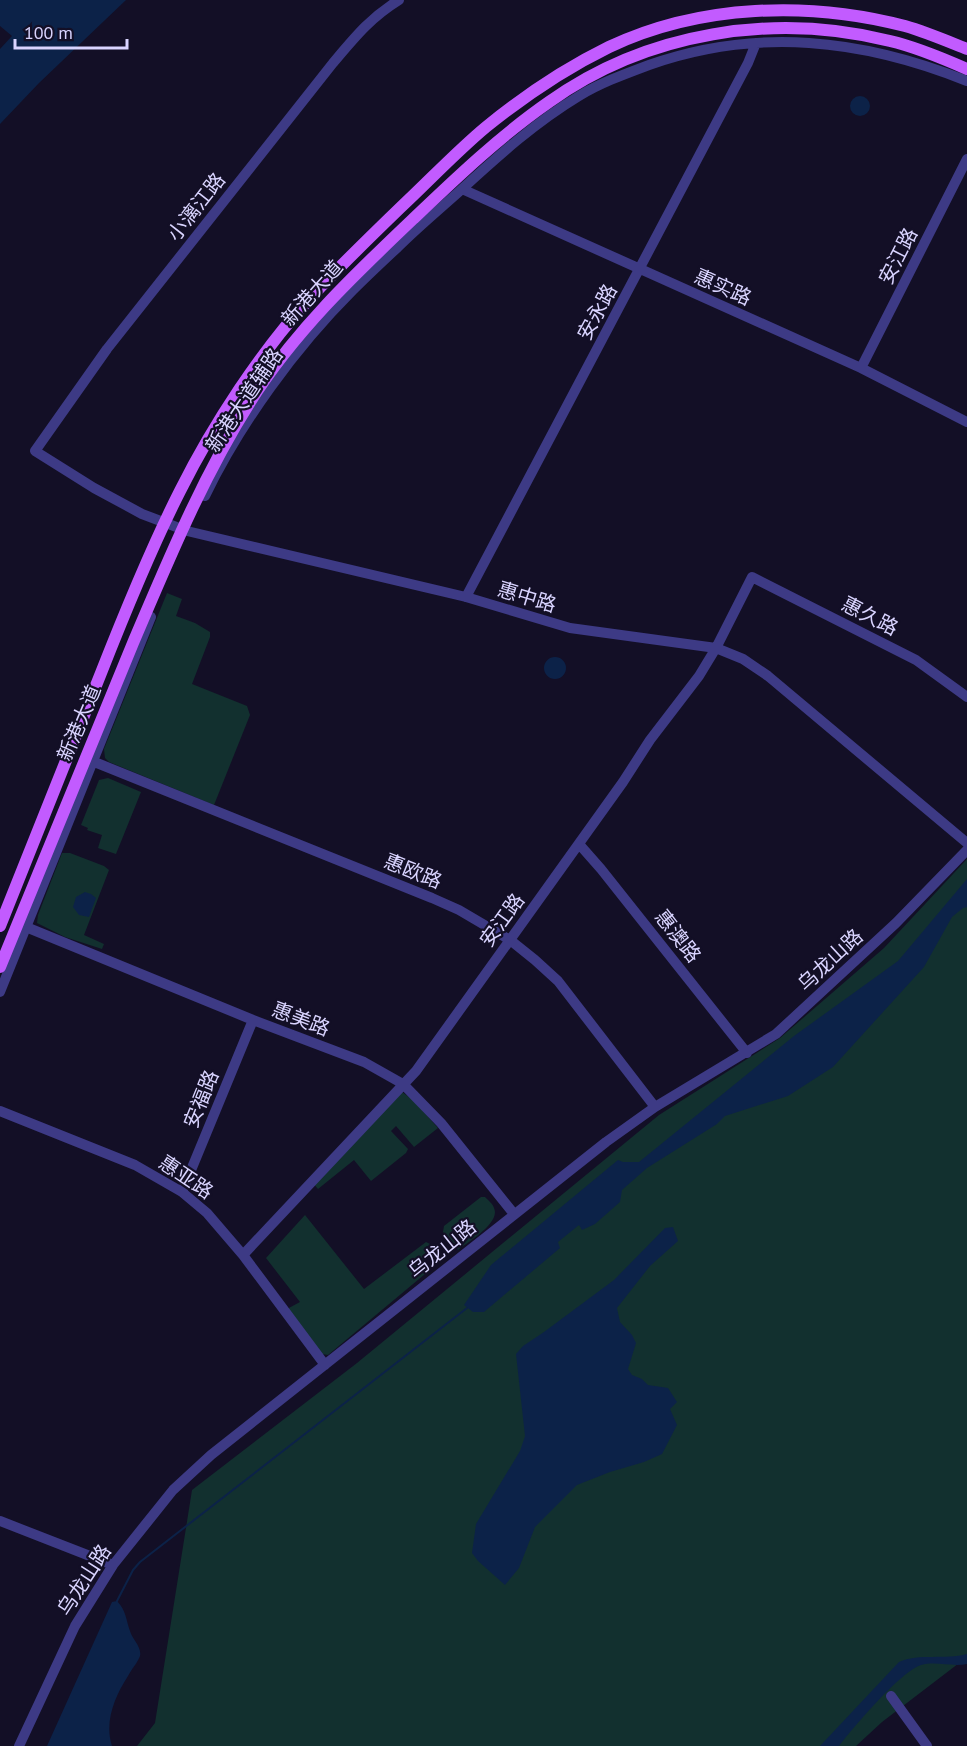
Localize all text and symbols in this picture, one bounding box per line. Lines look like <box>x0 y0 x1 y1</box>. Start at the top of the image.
scale bar <box>15 12 128 50</box>
text: 100 m <box>24 21 73 44</box>
street label: 小漓江路 <box>161 167 231 247</box>
street label: 安江路 <box>873 223 923 289</box>
street label: 新港大道 <box>276 255 348 331</box>
street label: 惠实路 <box>690 263 756 311</box>
street label: 安永路 <box>571 279 623 345</box>
street label: 新港大道辅路 <box>200 343 288 457</box>
street label: 惠中路 <box>495 576 559 618</box>
street label: 惠久路 <box>837 591 903 641</box>
street label: 新港大道 <box>51 681 107 765</box>
street label: 惠欧路 <box>380 848 446 894</box>
street label: 安江路 <box>474 888 530 952</box>
street label: 惠澳路 <box>649 904 707 968</box>
street label: 乌龙山路 <box>792 923 868 997</box>
street label: 惠美路 <box>268 996 334 1042</box>
street label: 安福路 <box>178 1066 224 1132</box>
street label: 惠亚路 <box>154 1149 218 1205</box>
street label: 乌龙山路 <box>403 1214 481 1284</box>
street label: 乌龙山路 <box>51 1539 117 1621</box>

